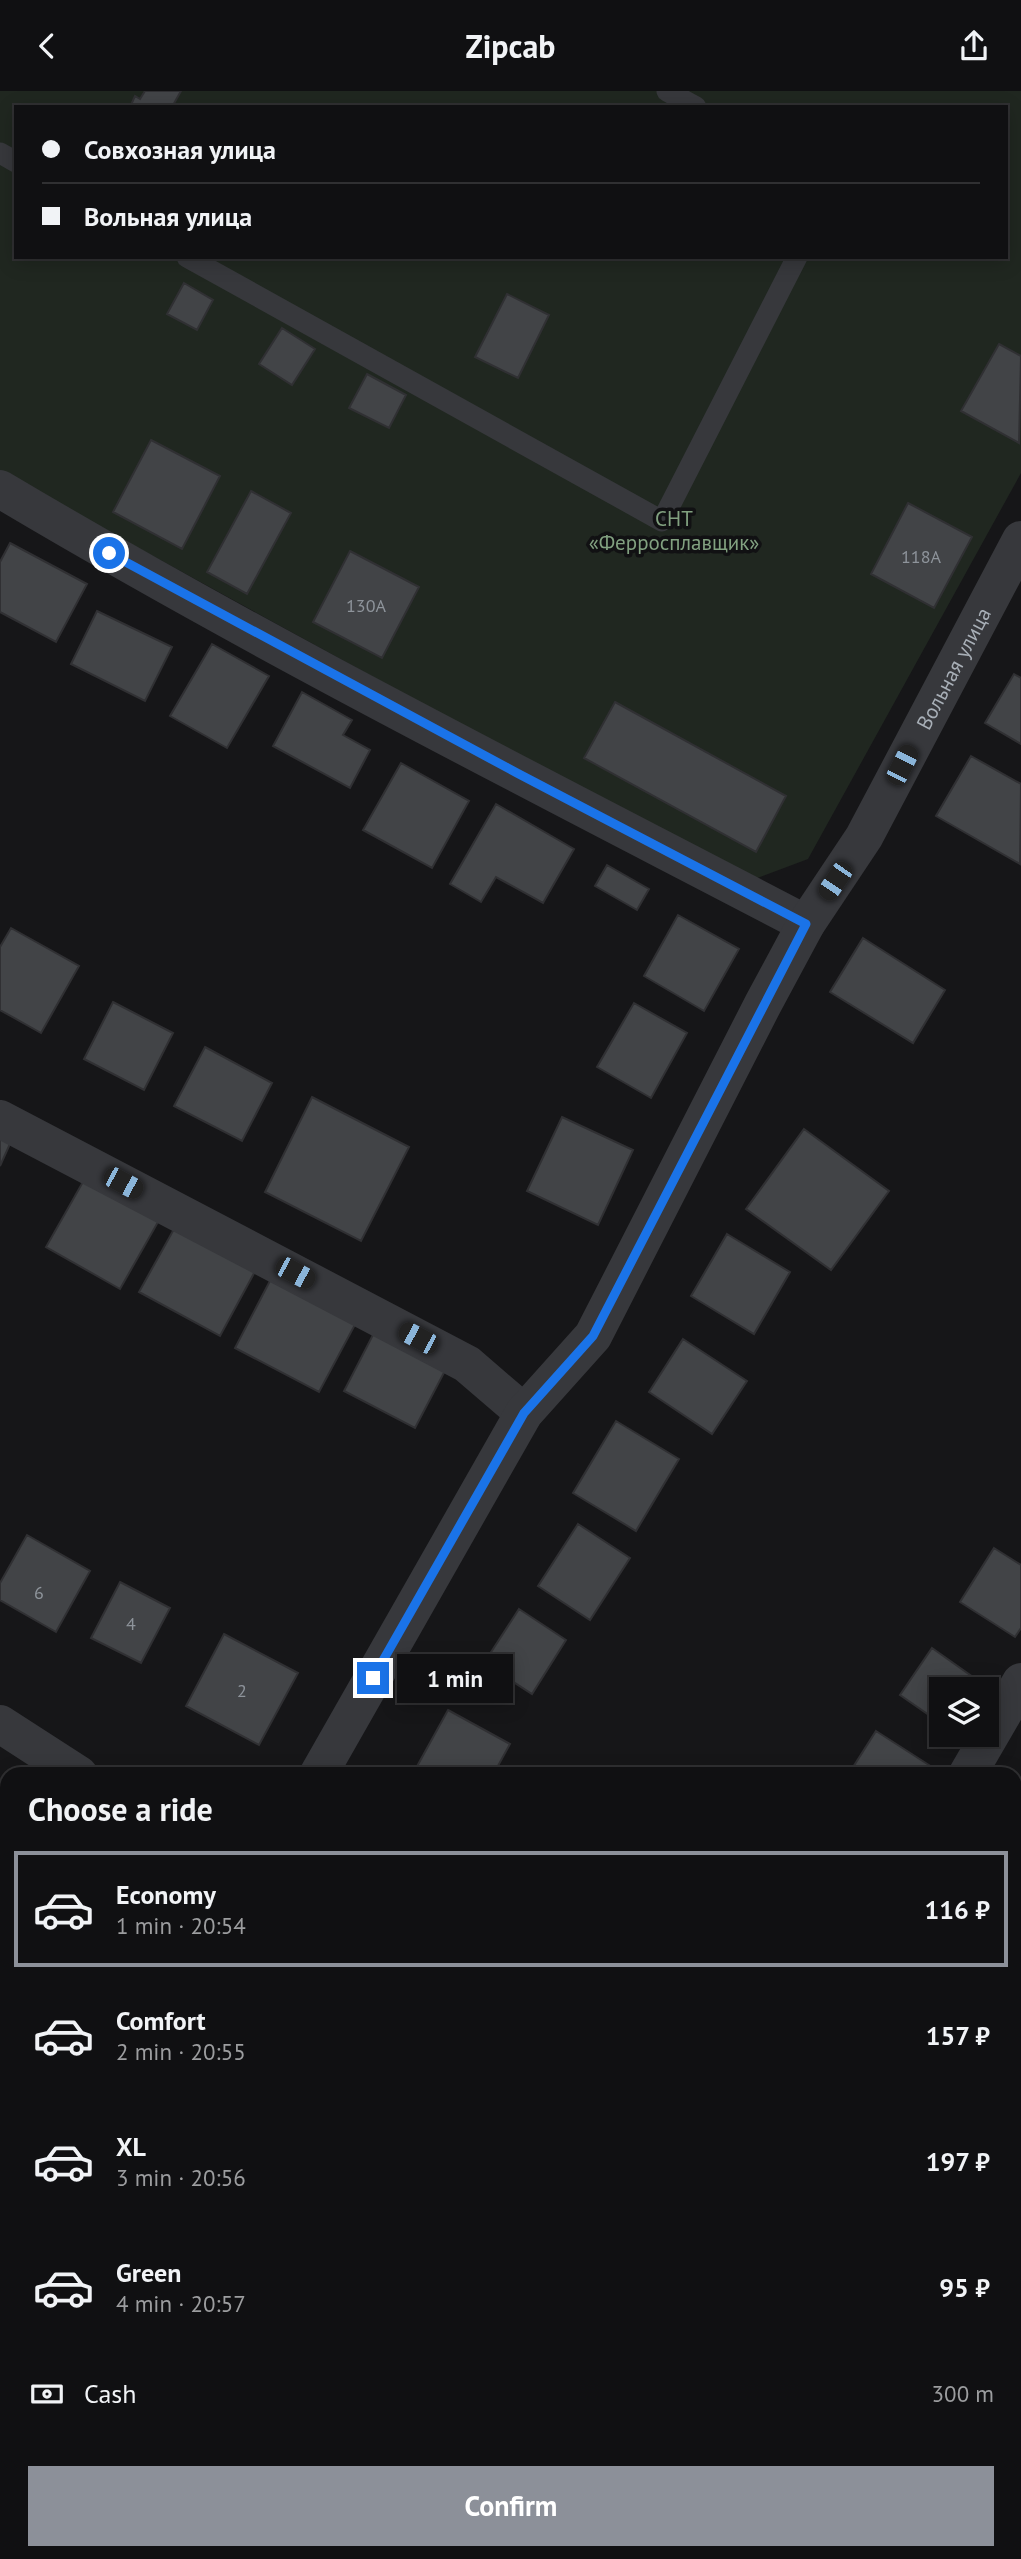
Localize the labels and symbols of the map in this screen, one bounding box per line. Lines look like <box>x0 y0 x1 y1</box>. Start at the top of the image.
park label: СНТ «Ферросплавщик» <box>589 505 759 556</box>
route start <box>93 537 125 569</box>
house number: 118А <box>901 545 941 568</box>
house number: 130А <box>346 594 386 617</box>
street label: Вольная улица <box>910 603 997 734</box>
car <box>884 742 921 788</box>
car <box>815 858 856 904</box>
car <box>100 1164 147 1202</box>
car <box>272 1254 319 1292</box>
car <box>395 1319 442 1357</box>
house number: 6 <box>34 1581 44 1604</box>
house number: 4 <box>126 1612 136 1635</box>
callout: 1 min <box>398 1653 513 1703</box>
route end <box>357 1662 389 1694</box>
house number: 2 <box>237 1679 247 1702</box>

